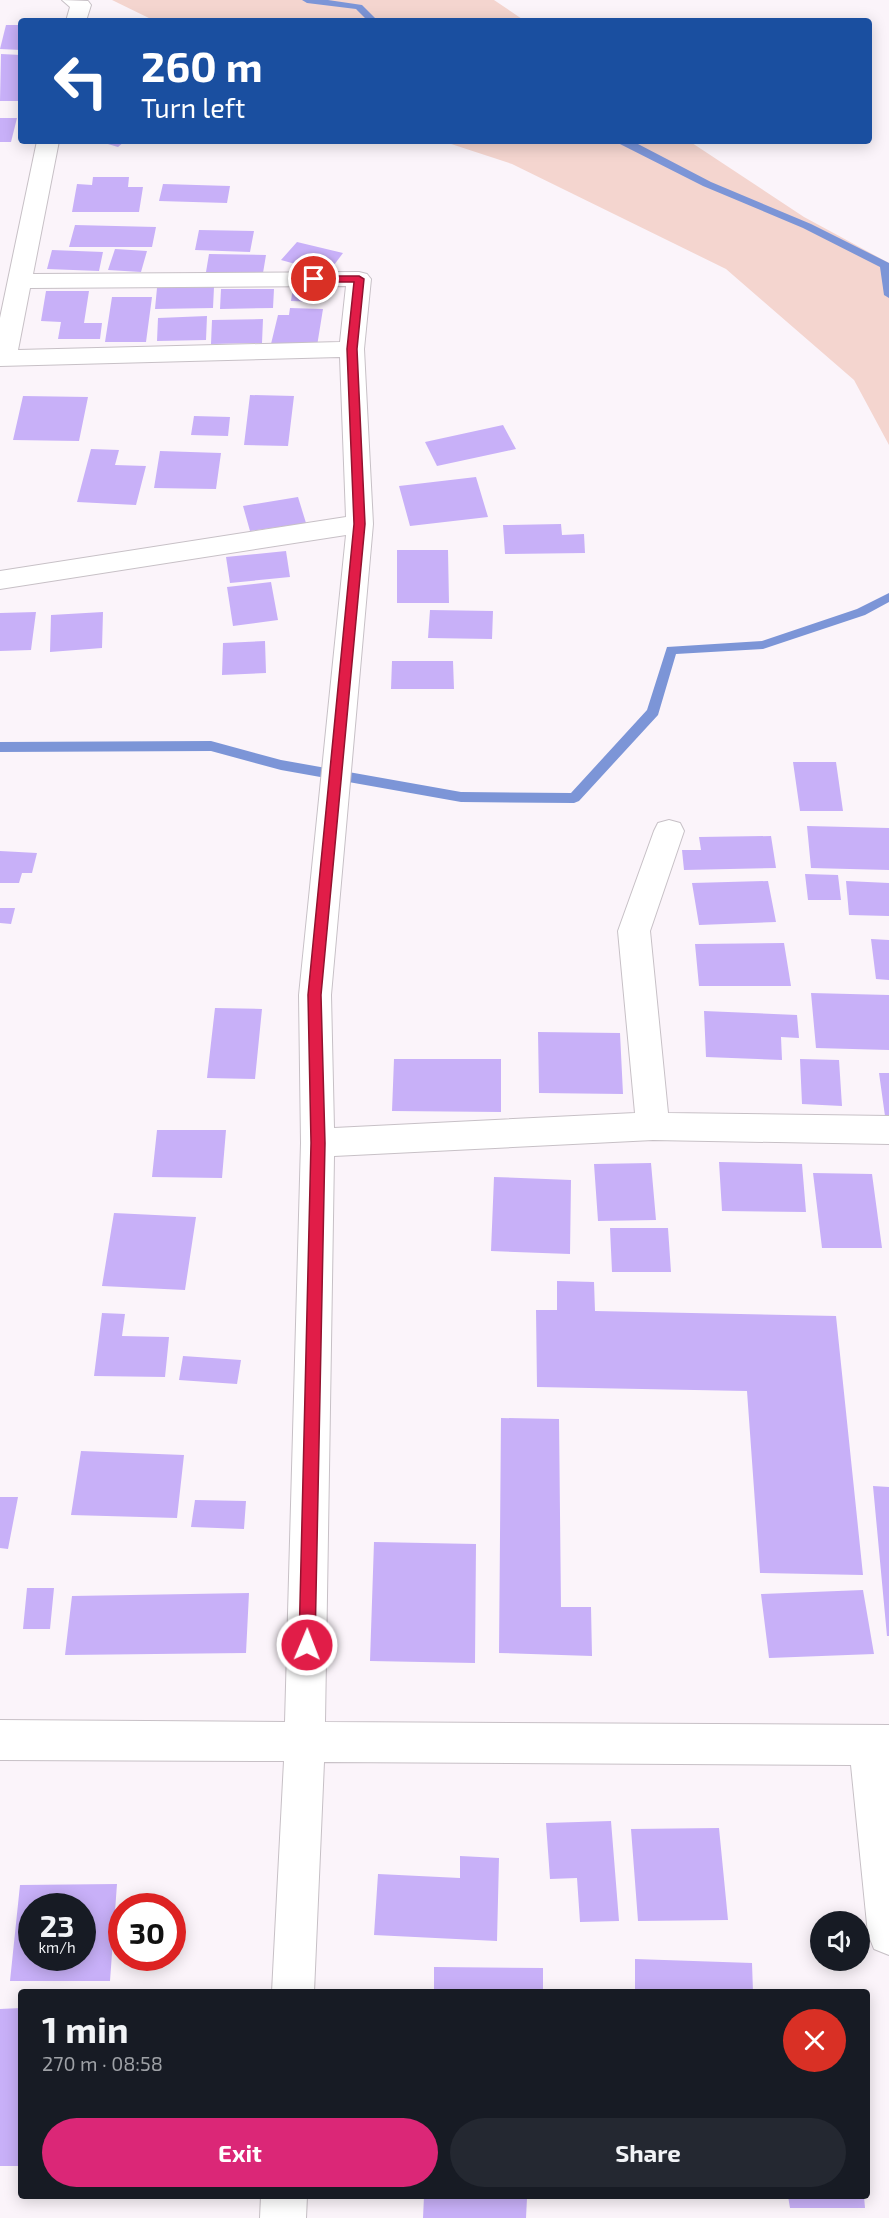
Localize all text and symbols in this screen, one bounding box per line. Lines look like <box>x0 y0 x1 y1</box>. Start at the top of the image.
text: 260 m <box>141 40 263 90</box>
icon: left <box>42 42 120 120</box>
text: Turn left <box>141 91 245 123</box>
pin <box>288 253 339 304</box>
icon: arrive <box>297 262 330 295</box>
position arrow <box>275 1613 339 1677</box>
speed limit sign: 30 <box>108 1893 186 1971</box>
text: 23 <box>40 1907 74 1943</box>
map controls <box>810 1911 870 1971</box>
button: sound <box>810 1911 870 1971</box>
text: km/h <box>38 1938 76 1956</box>
text: 1 min <box>42 2007 129 2050</box>
button: close <box>783 2009 846 2072</box>
text: 270 m · 08:58 <box>42 2051 163 2075</box>
button: Exit <box>42 2118 438 2187</box>
button: Share <box>450 2118 846 2187</box>

